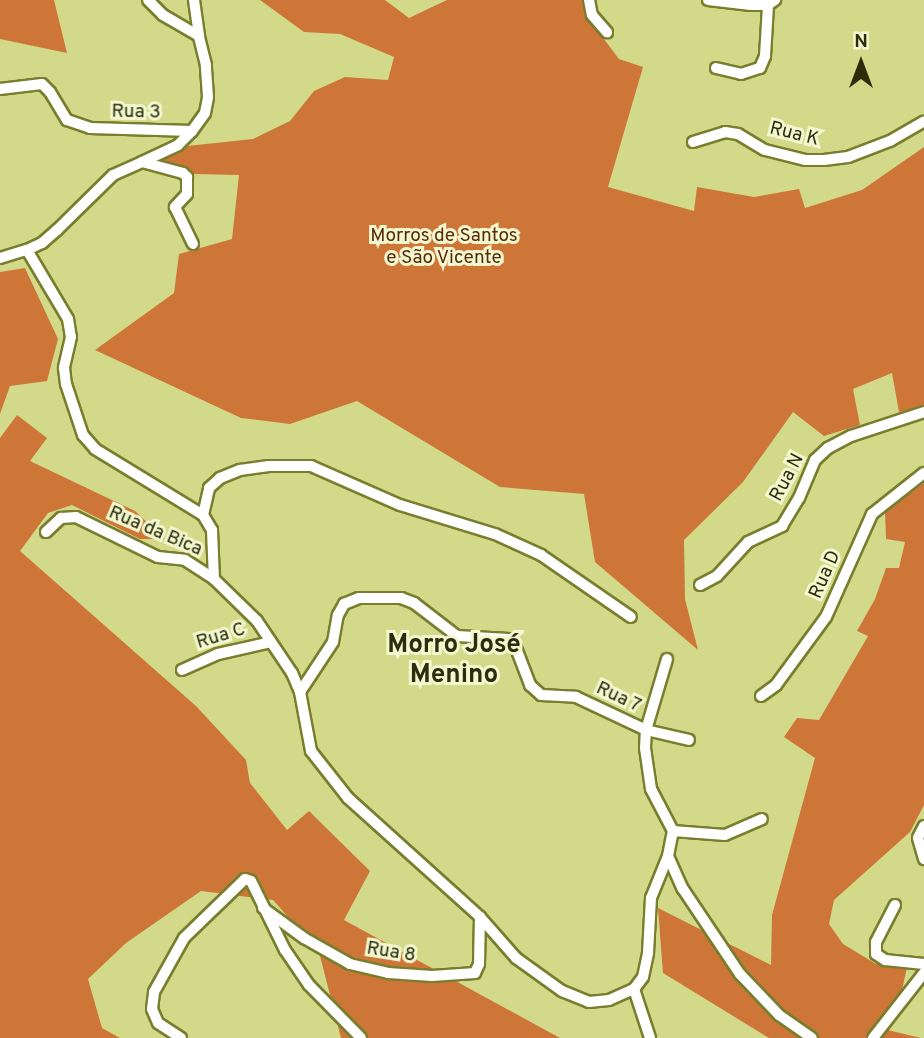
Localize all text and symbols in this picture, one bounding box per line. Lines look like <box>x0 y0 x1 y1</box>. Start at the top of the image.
north arrow <box>826 28 896 98</box>
text: N <box>854 30 868 54</box>
street label: Rua 3 <box>111 101 161 125</box>
street label: Rua K <box>767 118 821 152</box>
park label: Morros de Santos e São Vicente <box>370 226 518 270</box>
street label: Rua N <box>766 450 810 506</box>
street label: Rua da Bica <box>105 502 205 562</box>
street label: Rua D <box>805 547 847 603</box>
street label: Rua C <box>194 619 248 655</box>
district label: Morro José Menino <box>387 630 521 692</box>
street label: Rua 7 <box>592 678 644 718</box>
street label: Rua 8 <box>365 938 417 968</box>

